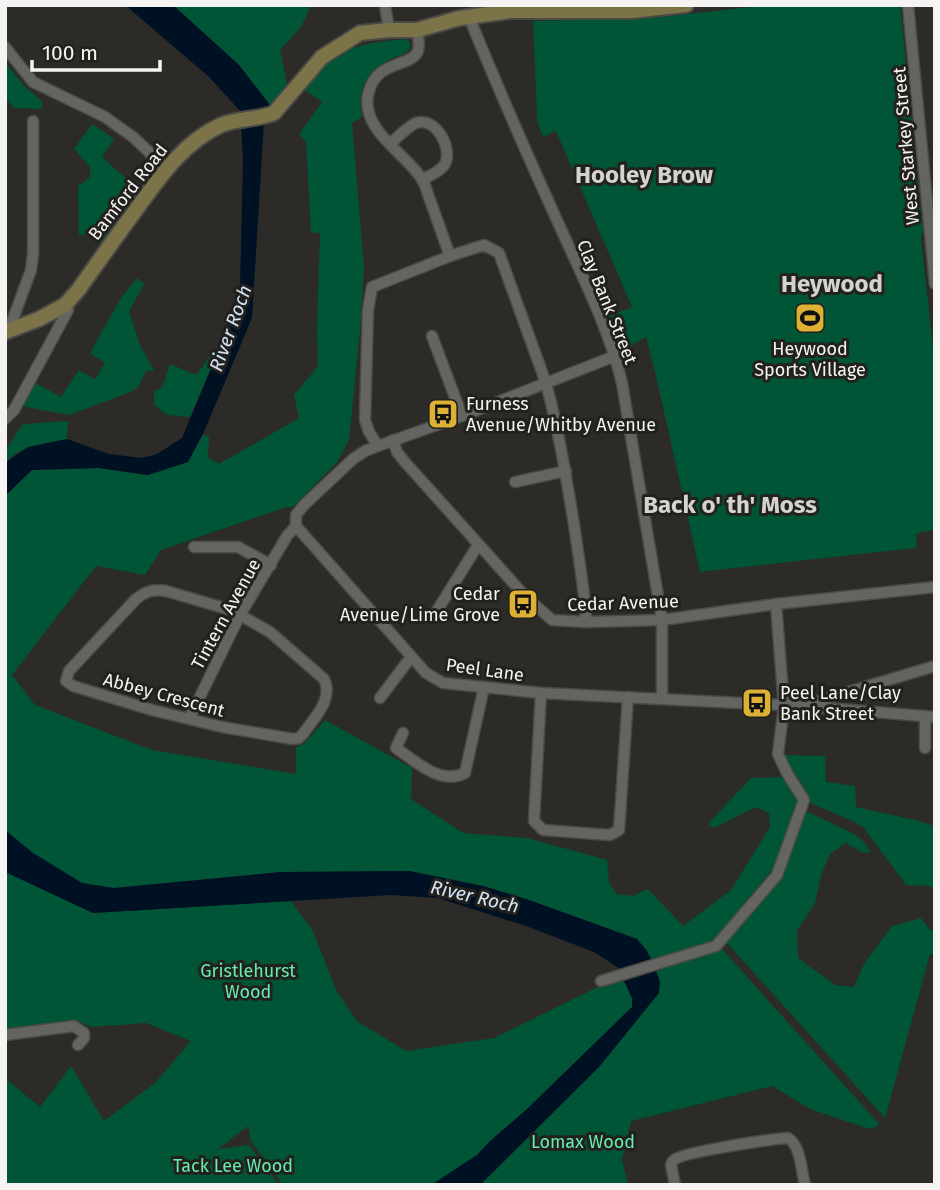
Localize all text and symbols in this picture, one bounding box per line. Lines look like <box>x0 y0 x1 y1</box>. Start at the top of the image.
scale bar <box>32 28 159 72</box>
text: 100 m <box>42 40 98 66</box>
street label: West Starkey Street <box>888 66 924 226</box>
street label: Bamford Road <box>84 140 172 244</box>
district label: Hooley Brow <box>575 161 713 189</box>
street label: Clay Bank Street <box>572 237 642 368</box>
district label: Heywood <box>781 270 883 298</box>
water label: River Roch <box>204 282 257 374</box>
sports icon: Heywood Sports Village <box>793 301 827 335</box>
place label: Heywood Sports Village <box>754 338 866 381</box>
place label: Furness Avenue/Whitby Avenue <box>466 393 656 436</box>
bus stop icon: Furness Avenue/Whitby Avenue <box>426 397 460 431</box>
district label: Back o' th' Moss <box>643 491 817 519</box>
street label: Tintern Avenue <box>187 555 265 673</box>
place label: Cedar Avenue/Lime Grove <box>340 583 500 626</box>
bus stop icon: Cedar Avenue/Lime Grove <box>506 587 540 621</box>
street label: Cedar Avenue <box>567 590 679 616</box>
street label: Peel Lane <box>445 654 525 686</box>
street label: Abbey Crescent <box>101 668 227 722</box>
place label: Peel Lane/Clay Bank Street <box>780 682 901 725</box>
bus stop icon: Peel Lane/Clay Bank Street <box>740 686 774 720</box>
water label: River Roch <box>428 875 521 918</box>
park label: Gristlehurst Wood <box>200 960 296 1003</box>
park label: Lomax Wood <box>531 1131 635 1153</box>
park label: Tack Lee Wood <box>173 1155 293 1177</box>

